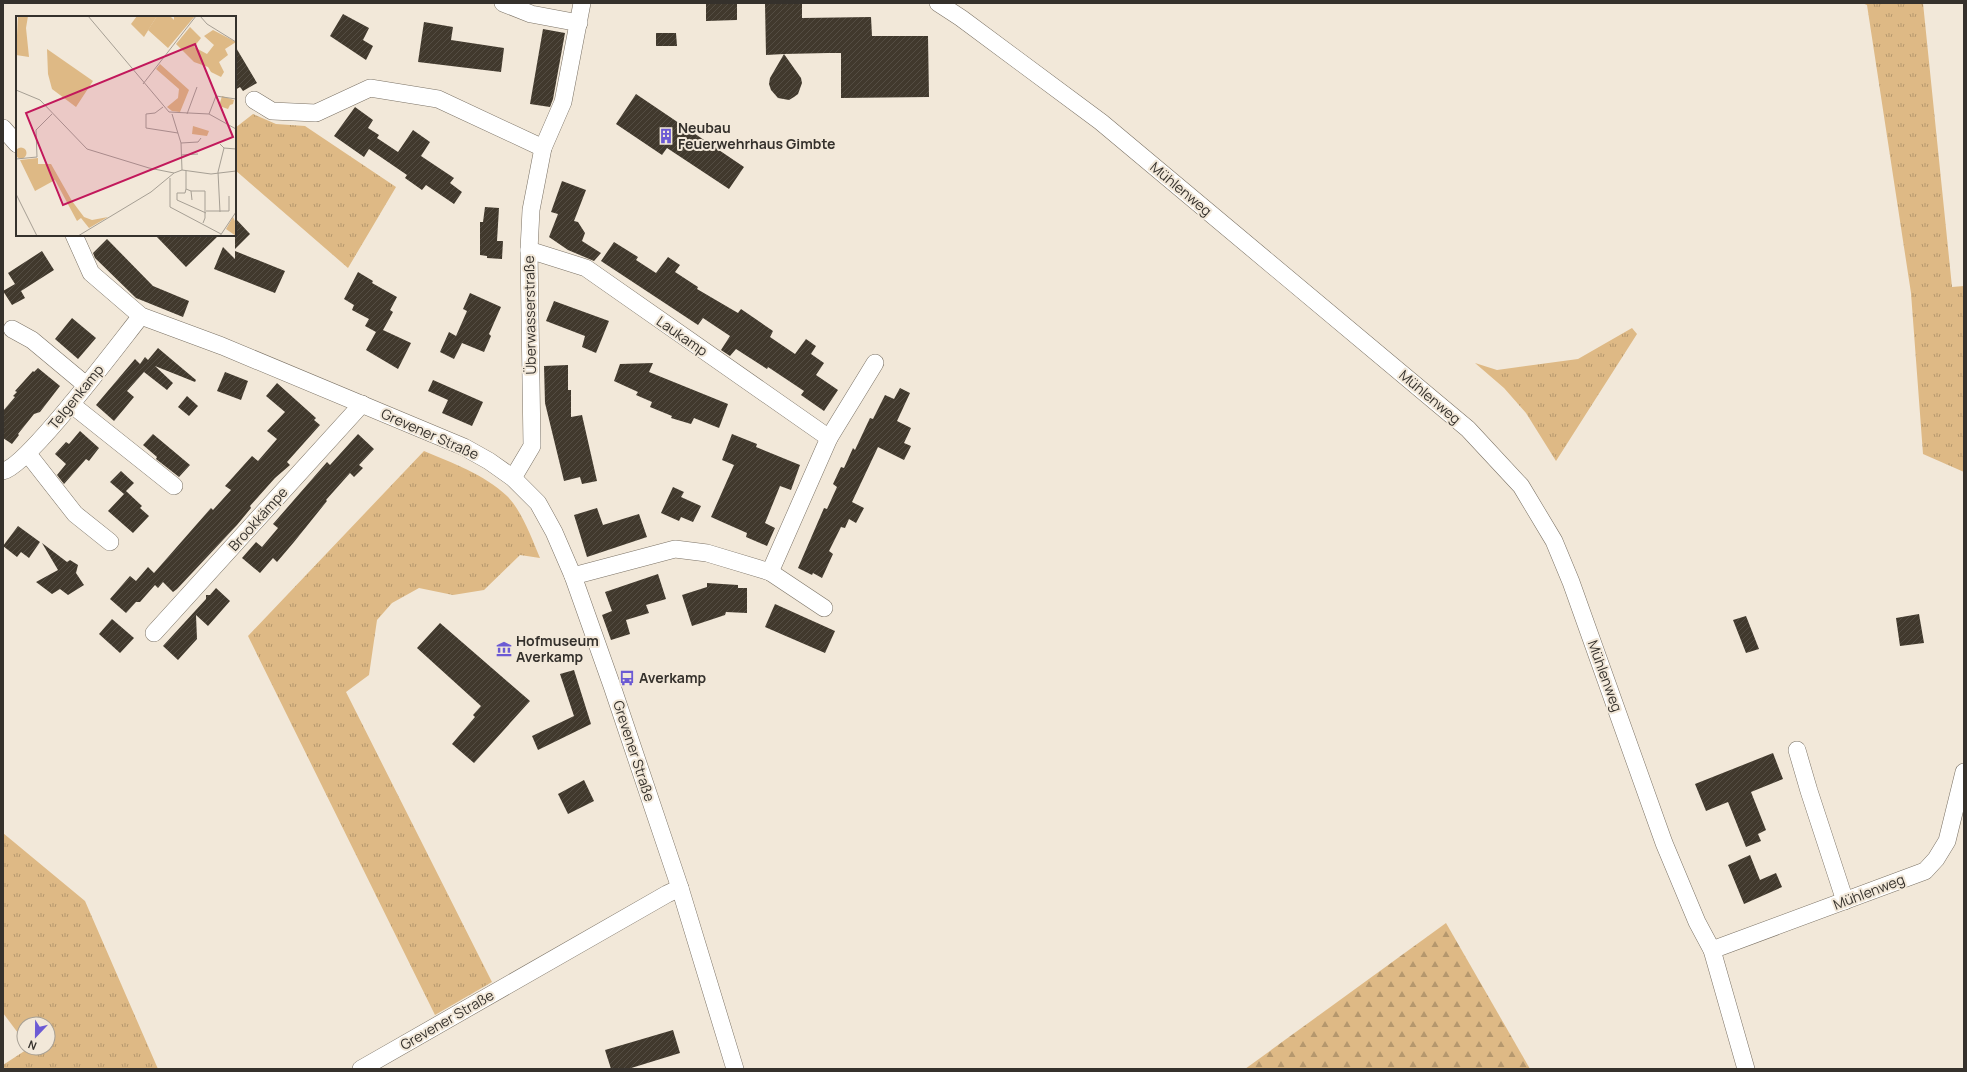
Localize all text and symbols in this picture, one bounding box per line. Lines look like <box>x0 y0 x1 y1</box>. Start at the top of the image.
inset map <box>16 16 236 236</box>
place label: Neubau Feuerwehrhaus Gimbte <box>678 118 836 153</box>
building icon: Neubau Feuerwehrhaus Gimbte <box>657 127 675 145</box>
street label: Mühlenweg <box>1147 157 1216 220</box>
street label: Überwasserstraße <box>519 255 540 375</box>
street label: Laukamp <box>653 311 712 360</box>
street label: Telgenkamp <box>44 360 108 433</box>
street label: Mühlenweg <box>1396 365 1465 428</box>
street label: Grevener Straße <box>378 403 482 464</box>
street label: Brookkämpe <box>224 483 291 555</box>
place label: Hofmuseum Averkamp <box>516 631 599 666</box>
street label: Mühlenweg <box>1584 637 1627 714</box>
museum icon: Hofmuseum Averkamp <box>495 640 513 658</box>
place label: Averkamp <box>639 668 706 687</box>
bus stop icon: Averkamp <box>618 669 636 687</box>
street label: Grevener Straße <box>609 698 660 804</box>
street label: Mühlenweg <box>1830 869 1907 914</box>
street label: Grevener Straße <box>396 985 497 1054</box>
north arrow <box>16 1016 56 1056</box>
text: N <box>26 1037 39 1054</box>

